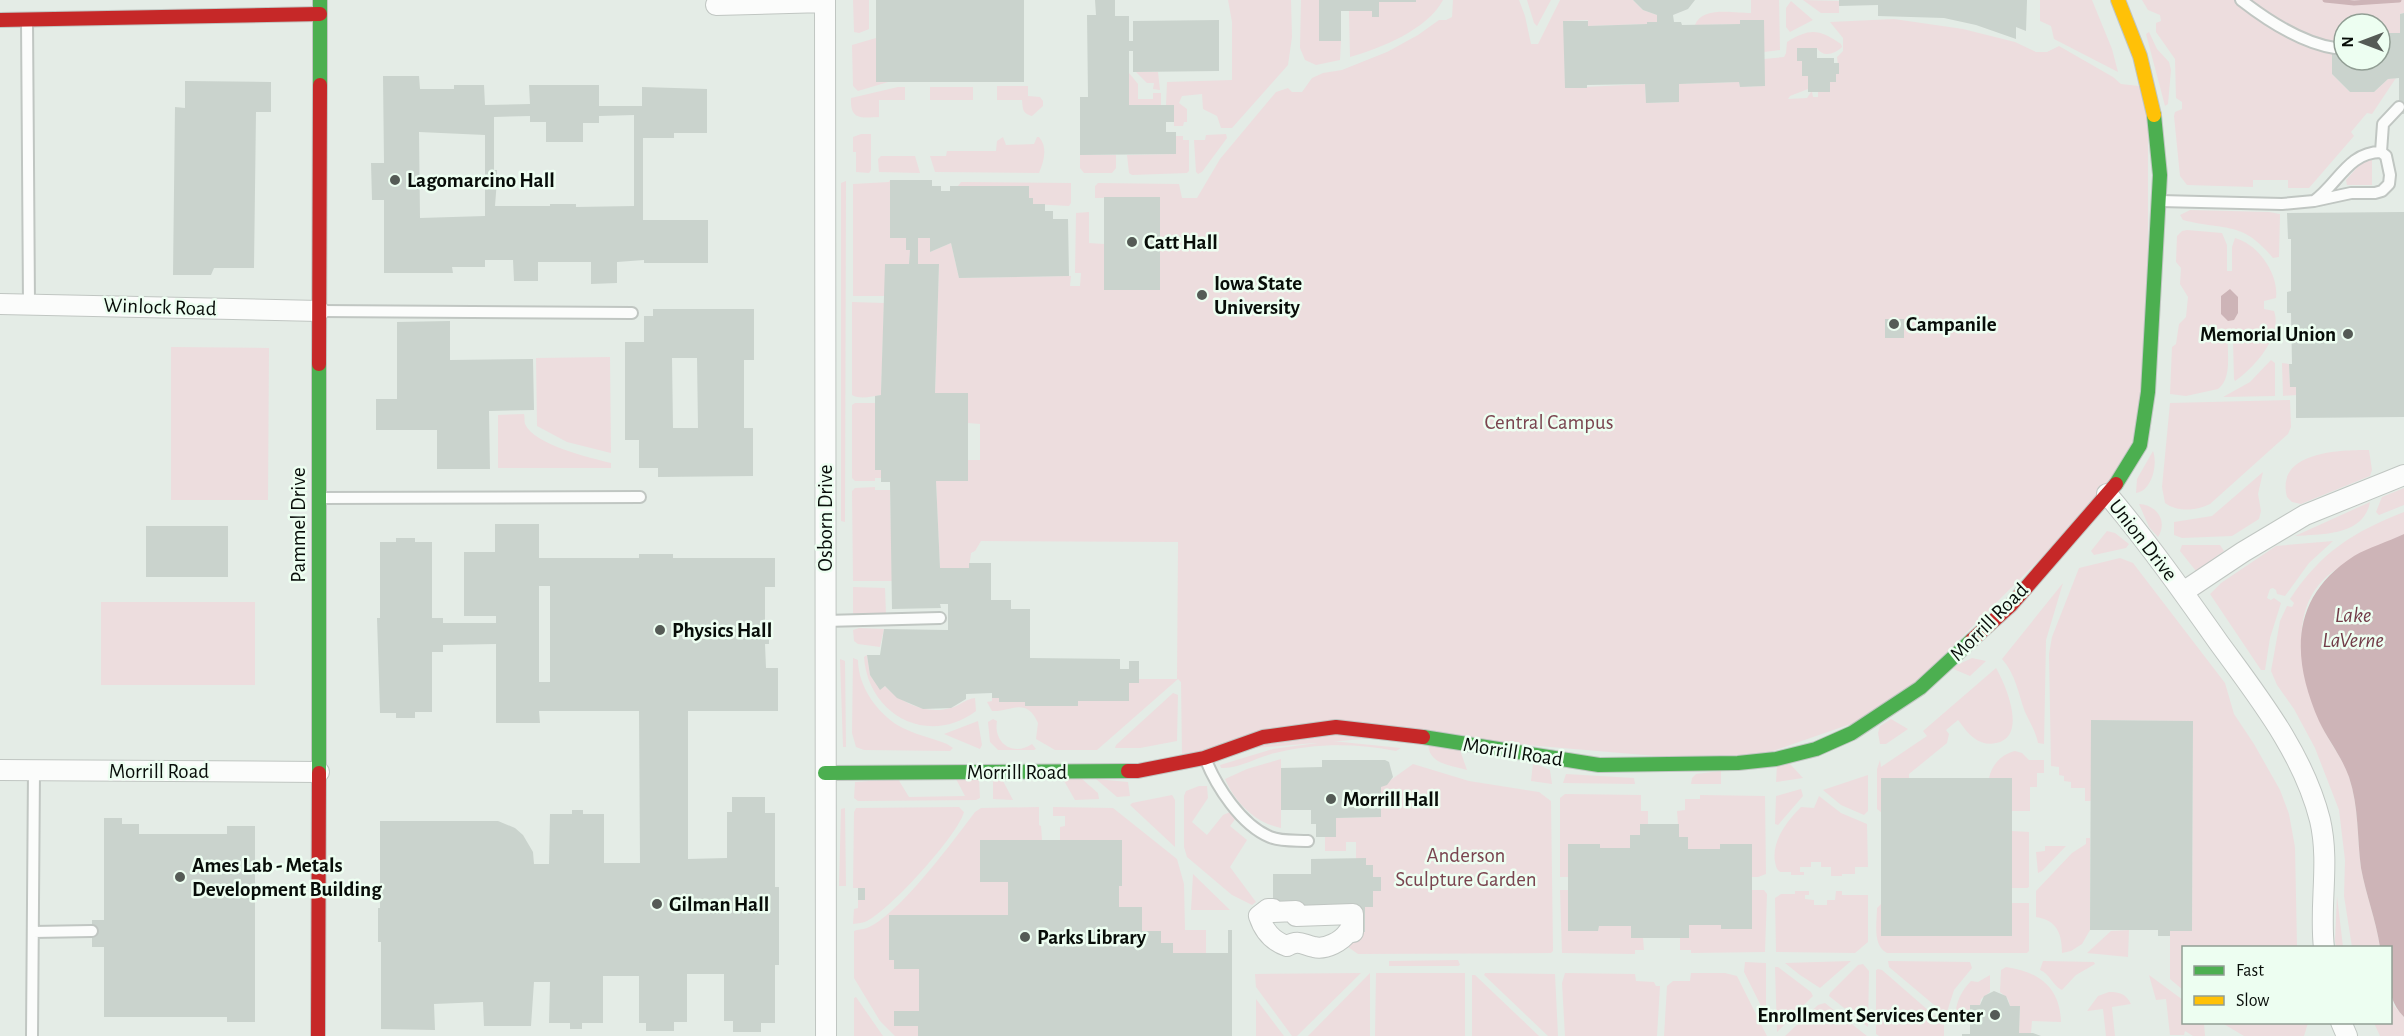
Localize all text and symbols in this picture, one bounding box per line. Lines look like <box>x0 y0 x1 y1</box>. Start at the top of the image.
north arrow <box>2332 12 2392 72</box>
text: N <box>2340 36 2356 48</box>
place label: Lagomarcino Hall <box>407 170 555 191</box>
marker: Lagomarcino Hall <box>388 173 402 187</box>
place label: Catt Hall <box>1144 232 1218 253</box>
marker: Catt Hall <box>1125 235 1139 249</box>
place label: Iowa State University <box>1214 273 1302 318</box>
marker: Iowa State University <box>1195 288 1209 302</box>
street label: Winlock Road <box>103 295 217 319</box>
place label: Campanile <box>1906 314 1997 335</box>
marker: Campanile <box>1887 317 1901 331</box>
place label: Memorial Union <box>2200 324 2336 345</box>
marker: Memorial Union <box>2341 327 2355 341</box>
park label: Central Campus <box>1484 412 1614 433</box>
street label: Osborn Drive <box>815 465 836 571</box>
street label: Pammel Drive <box>288 467 309 583</box>
street label: Union Drive <box>2105 495 2181 585</box>
street label: Morrill Road <box>1946 579 2032 665</box>
water label: Lake LaVerne <box>2322 604 2384 651</box>
place label: Physics Hall <box>672 620 772 641</box>
marker: Physics Hall <box>653 623 667 637</box>
street label: Morrill Road <box>1462 734 1564 770</box>
street label: Morrill Road <box>109 761 209 782</box>
street label: Morrill Road <box>967 762 1067 783</box>
place label: Morrill Hall <box>1343 789 1439 810</box>
marker: Morrill Hall <box>1324 792 1338 806</box>
park label: Anderson Sculpture Garden <box>1395 845 1537 890</box>
place label: Ames Lab - Metals Development Building <box>192 855 382 900</box>
marker: Ames Lab - Metals Development Building <box>173 870 187 884</box>
place label: Gilman Hall <box>669 894 769 915</box>
marker: Gilman Hall <box>650 897 664 911</box>
place label: Parks Library <box>1037 927 1147 948</box>
marker: Parks Library <box>1018 930 1032 944</box>
legend <box>2182 946 2392 1024</box>
text: Fast <box>2236 962 2264 980</box>
text: Slow <box>2236 992 2269 1010</box>
place label: Enrollment Services Center <box>1757 1005 1984 1026</box>
marker: Enrollment Services Center <box>1988 1008 2002 1022</box>

